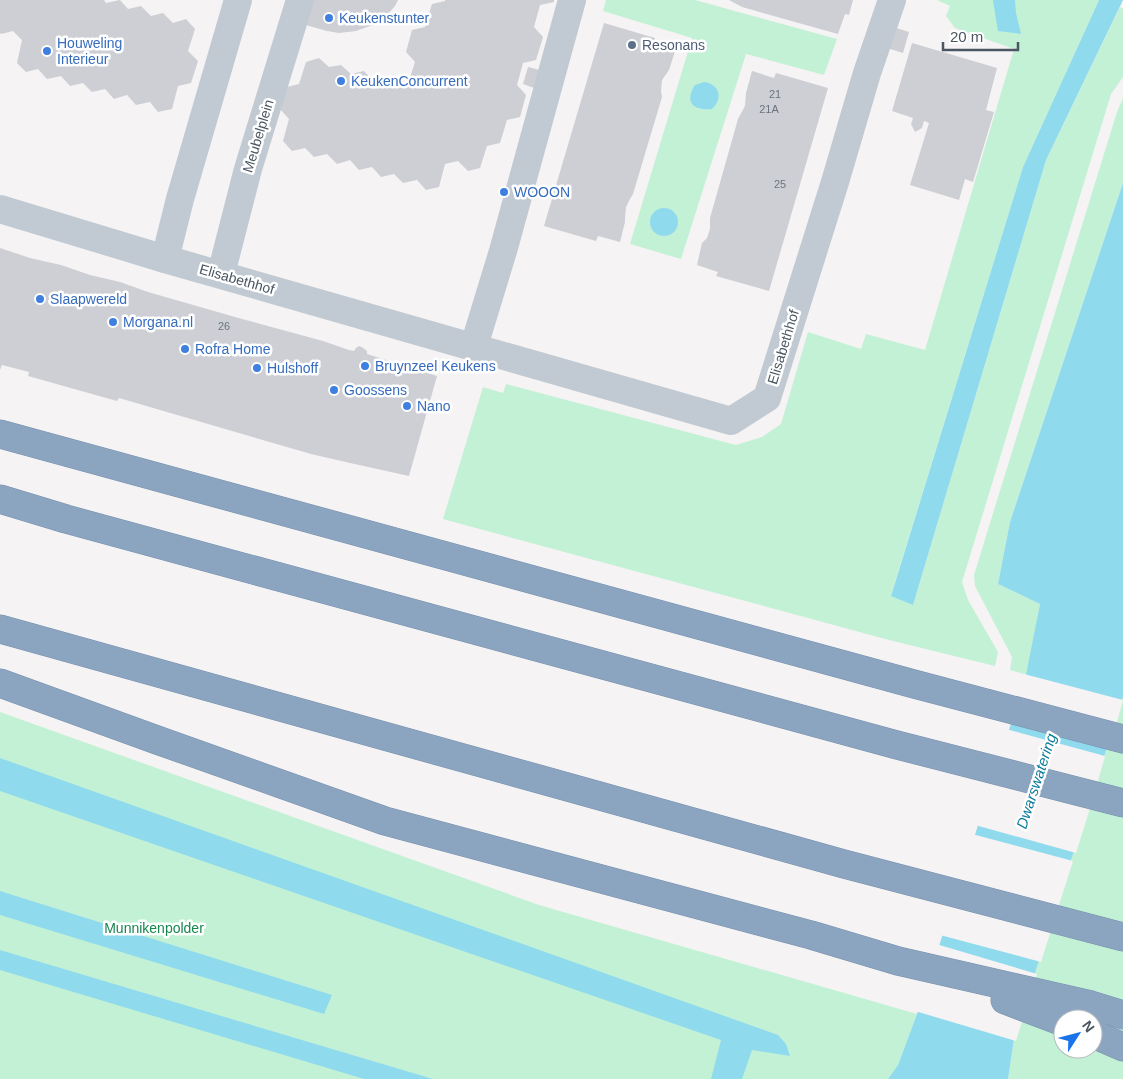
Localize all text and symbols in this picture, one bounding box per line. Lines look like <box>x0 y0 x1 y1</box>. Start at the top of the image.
place label: Keukenstunter <box>339 10 430 26</box>
marker: Keukenstunter <box>323 12 335 24</box>
scale bar <box>943 20 1018 52</box>
text: 20 m <box>950 28 983 45</box>
place label: Houweling Interieur <box>57 35 122 67</box>
place label: Resonans <box>642 37 705 53</box>
marker: Resonans <box>626 39 638 51</box>
marker: Houweling Interieur <box>41 45 53 57</box>
place label: KeukenConcurrent <box>351 73 468 89</box>
marker: KeukenConcurrent <box>335 75 347 87</box>
house number: 21 <box>769 88 781 100</box>
street label: Meubelplein <box>239 98 277 174</box>
house number: 21A <box>759 103 779 115</box>
house number: 25 <box>774 178 786 190</box>
place label: WOOON <box>514 184 570 200</box>
marker: WOOON <box>498 186 510 198</box>
street label: Elisabethhof <box>198 261 276 297</box>
place label: Slaapwereld <box>50 291 127 307</box>
marker: Slaapwereld <box>34 293 46 305</box>
street label: Elisabethhof <box>764 308 802 386</box>
place label: Morgana.nl <box>123 314 193 330</box>
marker: Morgana.nl <box>107 316 119 328</box>
house number: 26 <box>218 320 230 332</box>
place label: Rofra Home <box>195 341 271 357</box>
marker: Rofra Home <box>179 343 191 355</box>
place label: Bruynzeel Keukens <box>375 358 496 374</box>
place label: Hulshoff <box>267 360 318 376</box>
marker: Bruynzeel Keukens <box>359 360 371 372</box>
marker: Hulshoff <box>251 362 263 374</box>
place label: Goossens <box>344 382 407 398</box>
marker: Goossens <box>328 384 340 396</box>
place label: Nano <box>417 398 451 414</box>
marker: Nano <box>401 400 413 412</box>
water label: Dwarswatering <box>1013 731 1060 831</box>
park label: Munnikenpolder <box>104 920 204 936</box>
north arrow <box>1053 1009 1103 1059</box>
text: N <box>1079 1018 1098 1035</box>

